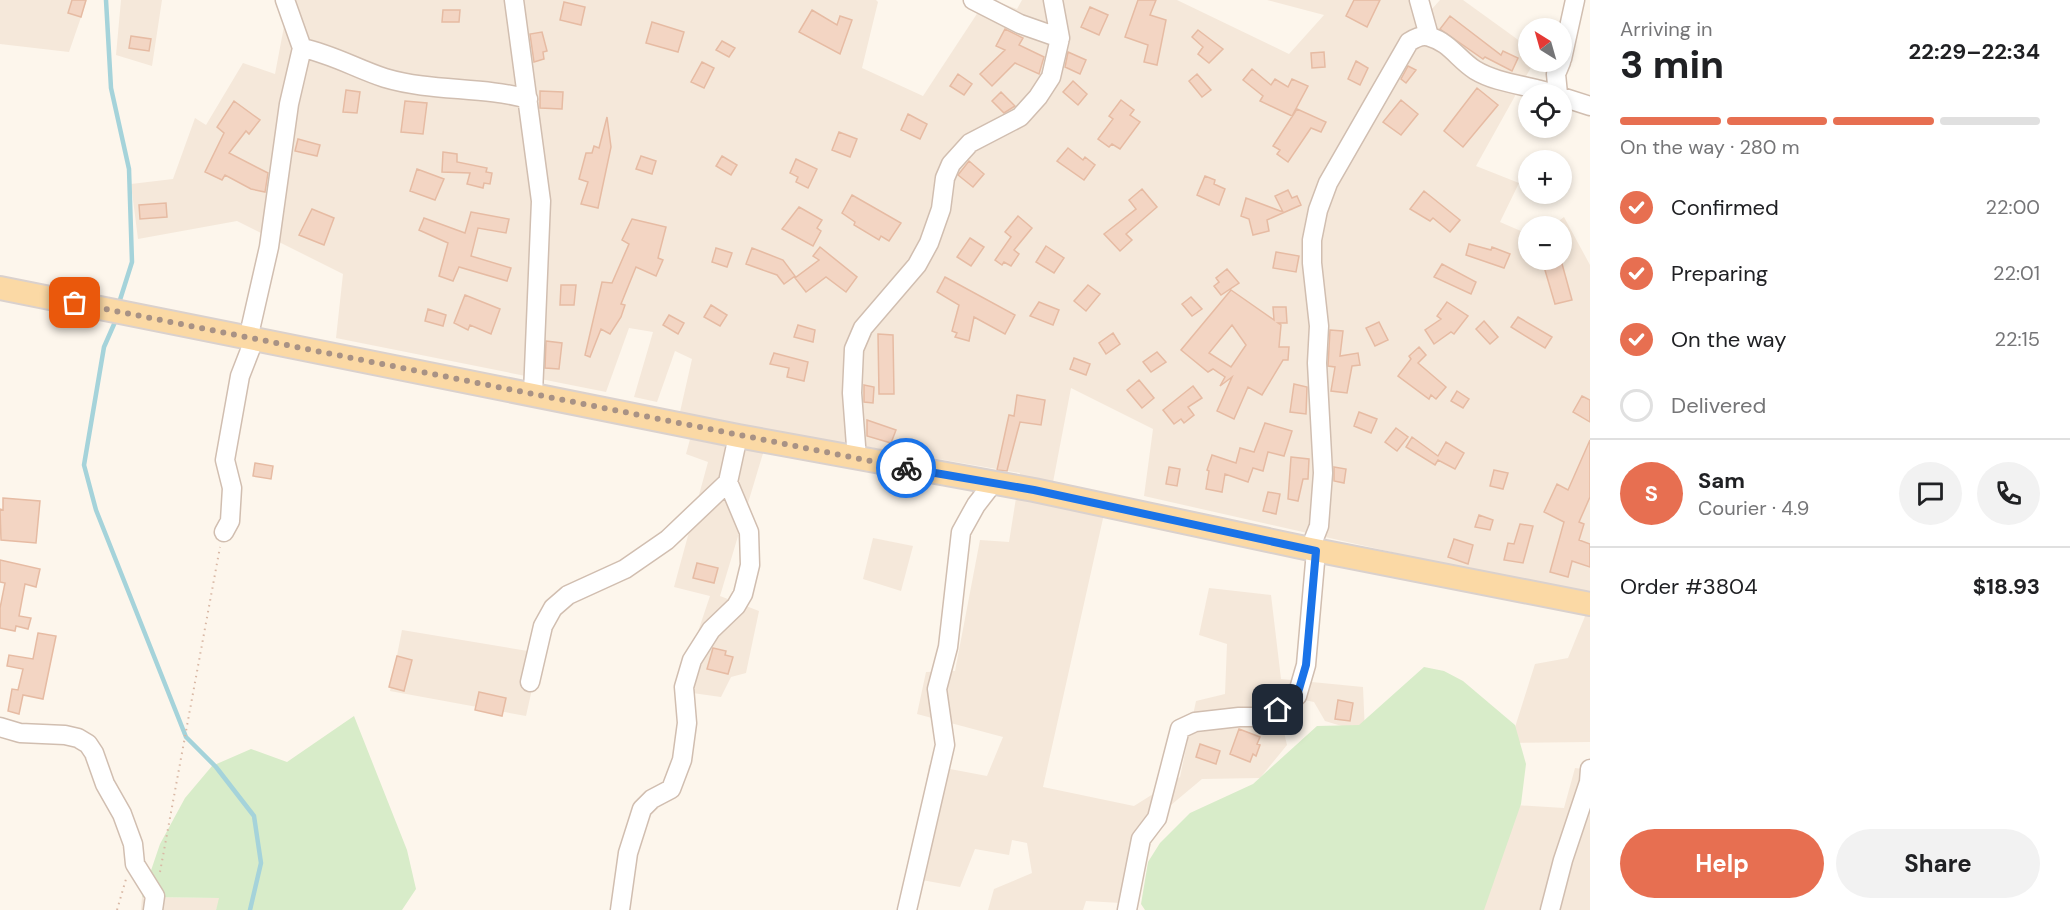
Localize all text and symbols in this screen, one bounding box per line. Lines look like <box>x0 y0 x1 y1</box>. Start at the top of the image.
text: Arriving in <box>1620 16 1712 42</box>
north arrow <box>1518 18 1572 72</box>
map controls <box>1518 18 1572 270</box>
text: 22:29–22:34 <box>1909 37 2040 66</box>
text: 3 min <box>1620 39 1724 90</box>
button: locate <box>1518 84 1572 138</box>
text: On the way · 280 m <box>1620 134 1800 160</box>
button: + <box>1518 150 1572 204</box>
icon: check <box>1620 191 1653 224</box>
text: Confirmed <box>1671 193 1779 222</box>
text: 22:00 <box>1986 194 2040 220</box>
button: − <box>1518 216 1572 270</box>
icon: check <box>1620 257 1653 290</box>
text: Preparing <box>1671 259 1768 288</box>
text: 22:01 <box>1993 260 2040 286</box>
pin <box>49 277 100 328</box>
icon: bag <box>58 286 91 319</box>
icon: check <box>1620 323 1653 356</box>
text: On the way <box>1671 325 1786 354</box>
text: 22:15 <box>1994 326 2040 352</box>
text: Delivered <box>1671 391 1766 420</box>
courier <box>876 438 936 498</box>
icon: bike <box>890 452 923 485</box>
button: chat <box>1899 462 1962 525</box>
button: phone <box>1977 462 2040 525</box>
text: Sam <box>1698 466 1745 495</box>
text: S <box>1645 479 1658 508</box>
text: Courier · 4.9 <box>1698 495 1809 521</box>
text: Order #3804 <box>1620 572 1758 601</box>
text: $18.93 <box>1973 572 2040 601</box>
pin <box>1252 684 1303 735</box>
icon: home <box>1261 693 1294 726</box>
button: Help <box>1620 829 1824 898</box>
button: Share <box>1836 829 2040 898</box>

